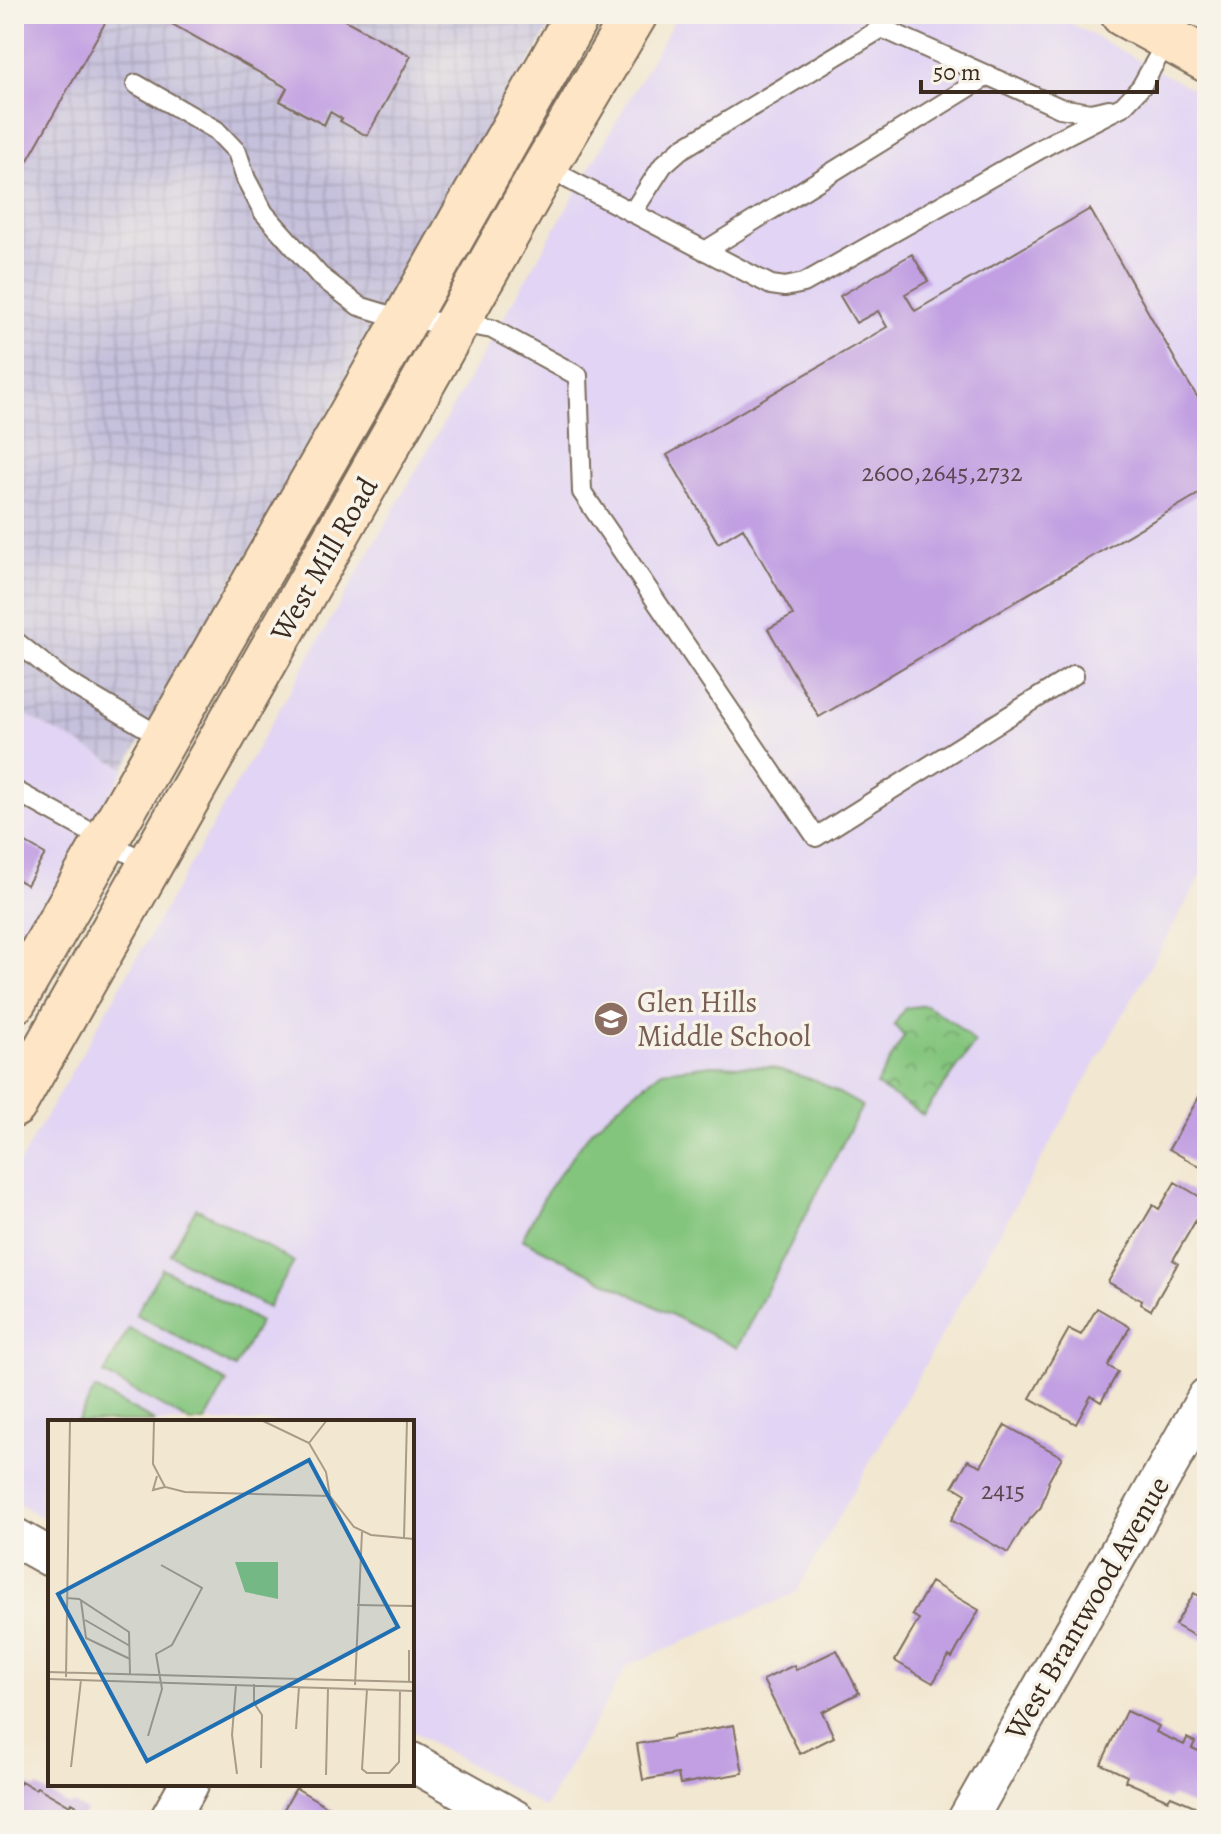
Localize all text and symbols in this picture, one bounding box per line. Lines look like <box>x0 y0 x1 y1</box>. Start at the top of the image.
scale bar <box>921 44 1157 94</box>
text: 50 m <box>933 56 981 88</box>
house number: 2600,2645,2732 <box>861 455 1023 490</box>
street label: West Mill Road <box>260 469 388 649</box>
place label: Glen Hills Middle School <box>637 982 811 1056</box>
school or university icon: Glen Hills Middle School <box>592 1000 630 1038</box>
inset map <box>48 1420 414 1786</box>
street label: West Brantwood Avenue <box>995 1469 1179 1748</box>
house number: 2415 <box>981 1473 1025 1508</box>

